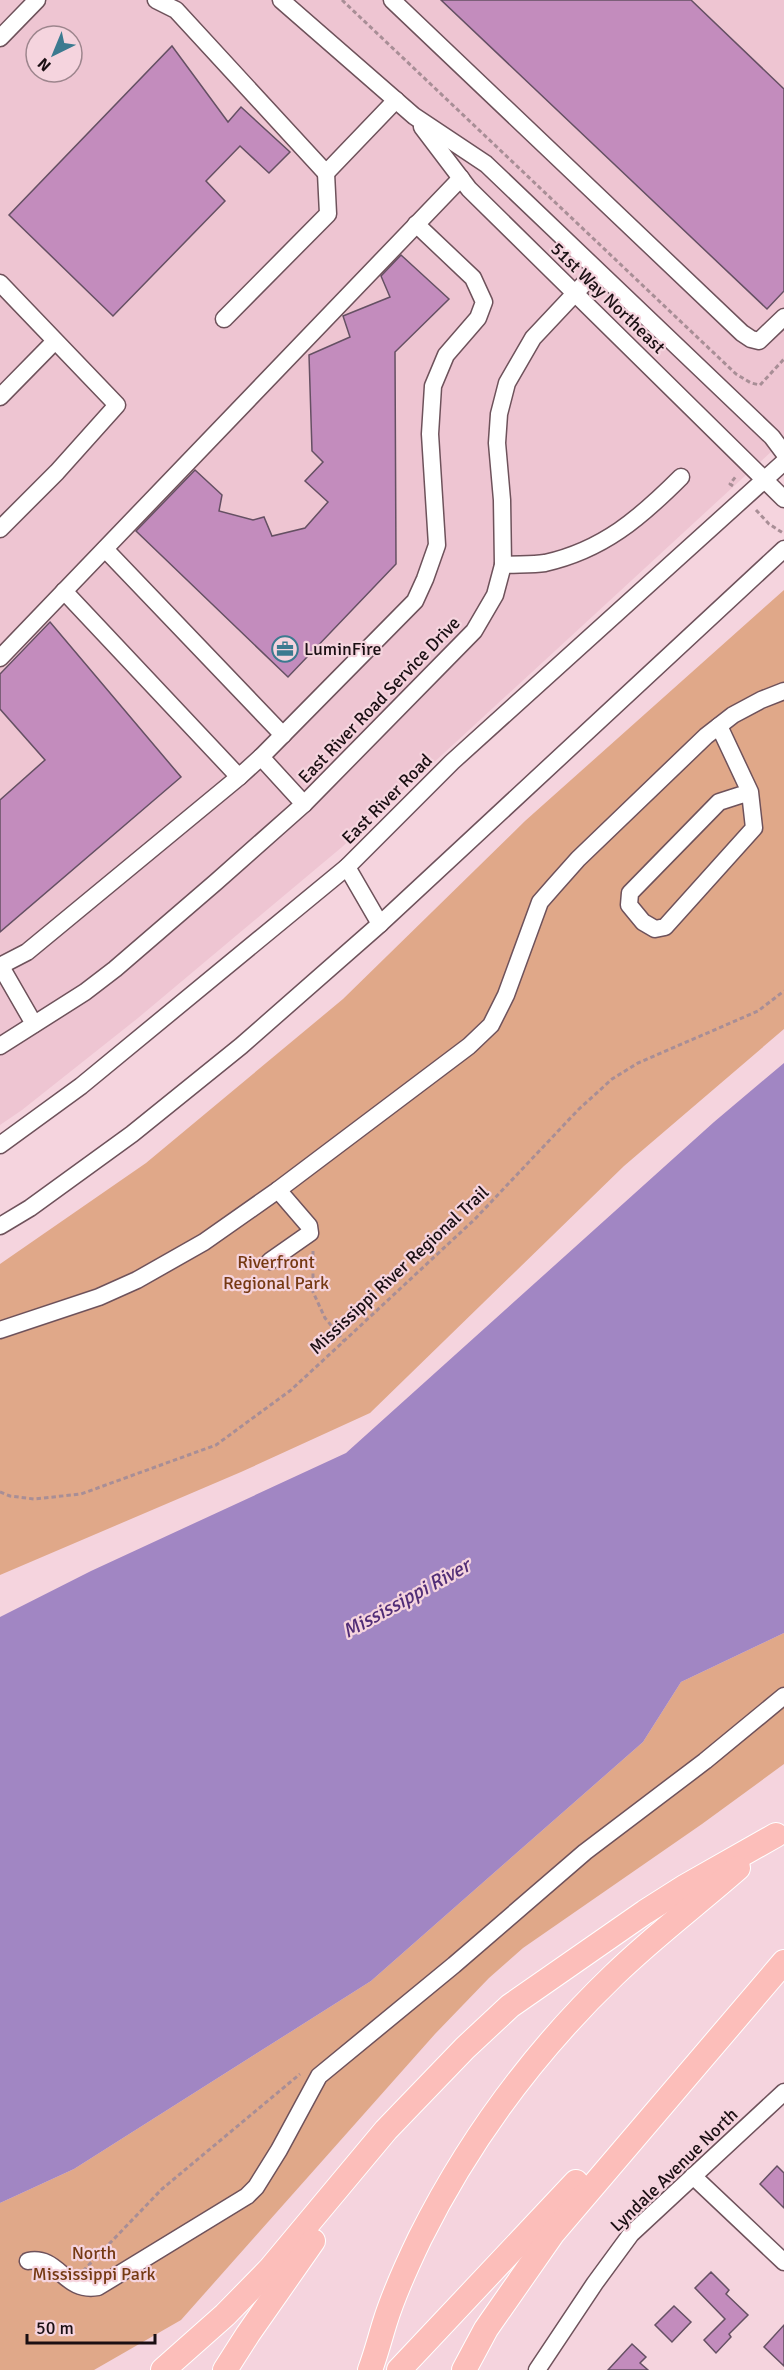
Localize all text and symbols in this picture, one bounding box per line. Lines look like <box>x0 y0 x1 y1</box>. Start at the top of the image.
north arrow <box>24 24 84 84</box>
text: N <box>34 53 55 75</box>
street label: 51st Way Northeast <box>546 238 670 358</box>
street label: East River Road Service Drive <box>293 612 465 788</box>
office icon: LuminFire <box>270 634 300 664</box>
place label: LuminFire <box>304 638 381 660</box>
street label: East River Road <box>337 749 437 849</box>
street label: Mississippi River Regional Trail <box>305 1181 493 1359</box>
park label: Riverfront Regional Park <box>223 1251 329 1294</box>
water label: Mississippi River <box>338 1552 477 1644</box>
street label: Lyndale Avenue North <box>606 2104 742 2236</box>
park label: North Mississippi Park <box>32 2242 156 2285</box>
scale bar <box>27 2307 154 2345</box>
text: 50 m <box>36 2317 74 2339</box>

